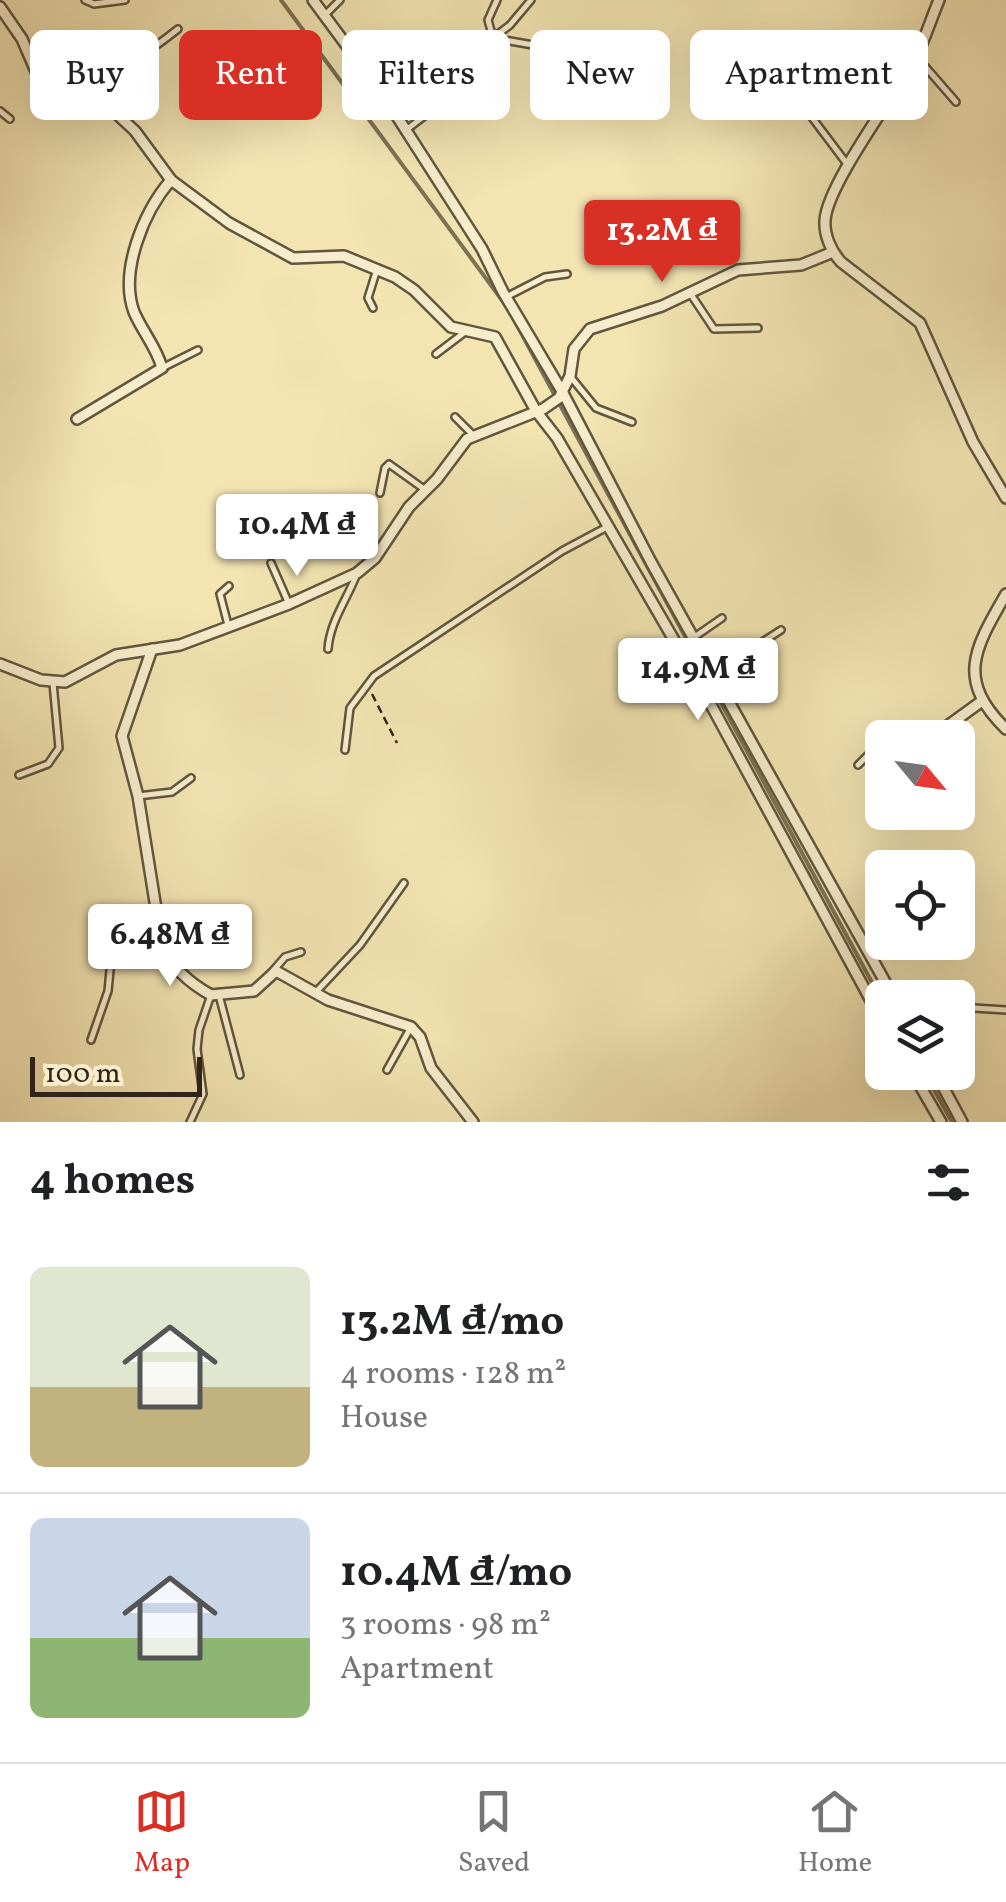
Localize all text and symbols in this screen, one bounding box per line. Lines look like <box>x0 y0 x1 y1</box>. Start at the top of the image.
chip: Buy <box>30 30 159 120</box>
chip: Rent <box>179 30 322 120</box>
chip: Filters <box>342 30 510 120</box>
chip: New <box>530 30 670 120</box>
chip: Apartment <box>690 30 928 120</box>
pin: 13.2M ₫ <box>570 200 754 285</box>
text: 13.2M ₫ <box>606 210 718 254</box>
pin: 10.4M ₫ <box>205 494 389 579</box>
text: 10.4M ₫ <box>238 504 356 548</box>
pin: 14.9M ₫ <box>606 638 790 723</box>
text: 14.9M ₫ <box>640 648 756 692</box>
north arrow <box>865 720 975 830</box>
map controls <box>865 720 975 1090</box>
button: locate <box>865 850 975 960</box>
pin: 6.48M ₫ <box>78 904 262 989</box>
text: 6.48M ₫ <box>110 914 230 958</box>
button: layers <box>865 980 975 1090</box>
scale bar <box>30 1052 202 1096</box>
text: 100 m <box>45 1055 120 1094</box>
text: 4 homes <box>30 1153 195 1212</box>
icon: filters <box>921 1155 976 1210</box>
text: 13.2M ₫/mo <box>340 1294 564 1353</box>
icon: home <box>110 1307 230 1427</box>
text: 4 rooms · 128 m² <box>340 1353 566 1397</box>
text: House <box>340 1397 428 1441</box>
text: 10.4M ₫/mo <box>340 1545 572 1604</box>
icon: home <box>110 1558 230 1678</box>
text: 3 rooms · 98 m² <box>340 1604 551 1648</box>
text: Apartment <box>340 1648 494 1692</box>
tab: Map <box>134 1784 190 1883</box>
tab: Saved <box>458 1784 530 1883</box>
tab: Home <box>798 1784 872 1883</box>

